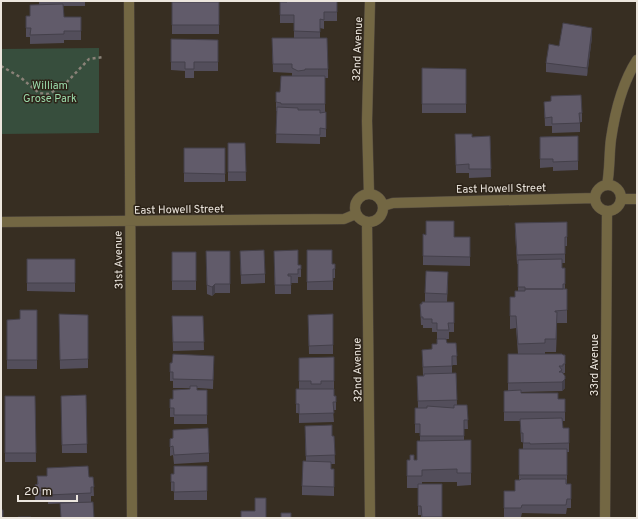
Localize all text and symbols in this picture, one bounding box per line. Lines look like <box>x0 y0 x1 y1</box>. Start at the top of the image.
street label: 32nd Avenue <box>350 16 366 82</box>
park label: William Grose Park <box>23 79 77 106</box>
street label: East Howell Street <box>456 181 546 197</box>
street label: East Howell Street <box>134 202 224 218</box>
street label: 31st Avenue <box>111 230 127 289</box>
street label: 33rd Avenue <box>588 334 602 396</box>
street label: 32nd Avenue <box>350 337 366 402</box>
scale bar <box>18 477 77 503</box>
text: 20 m <box>24 484 52 500</box>

